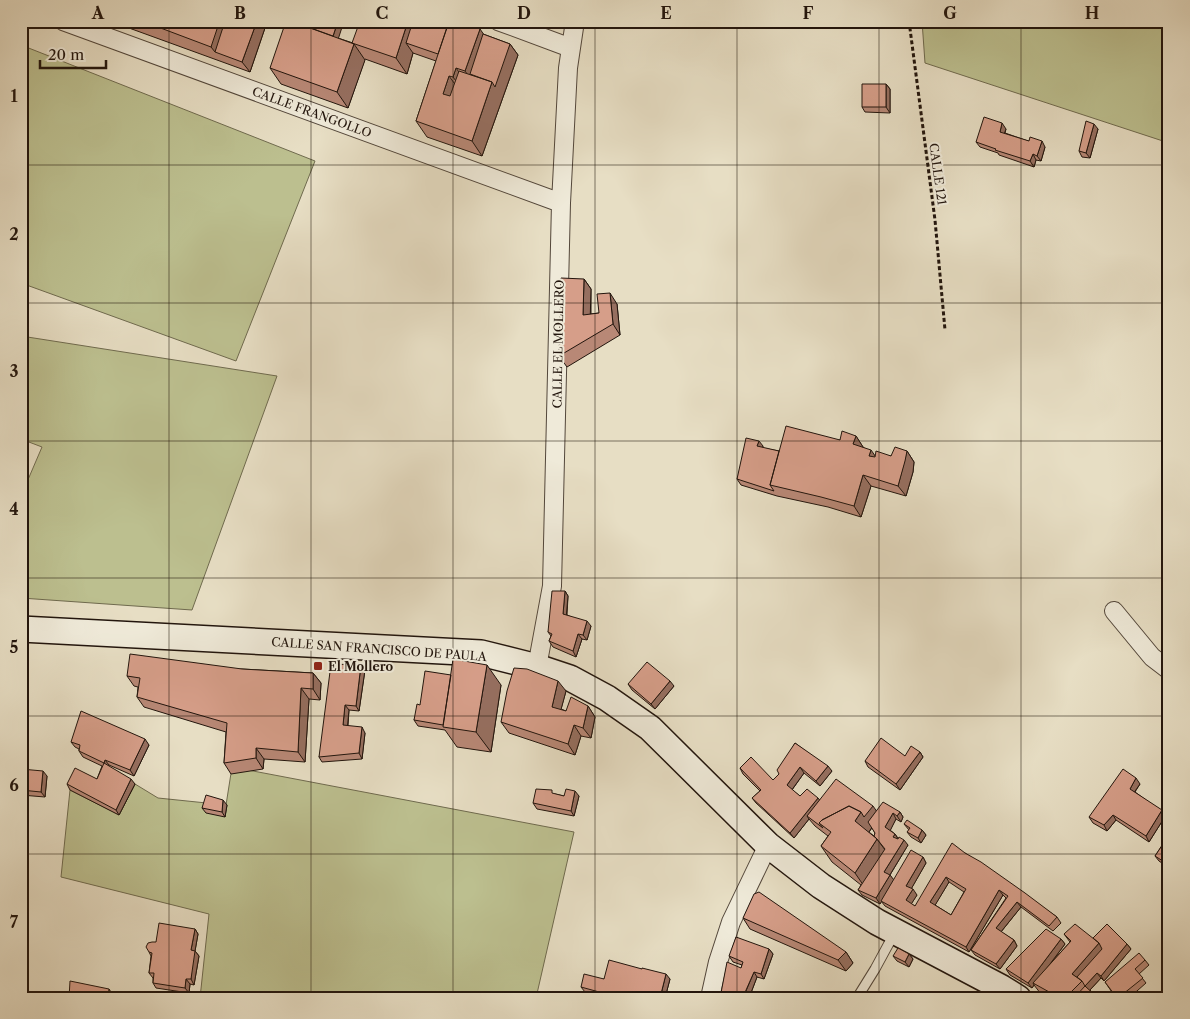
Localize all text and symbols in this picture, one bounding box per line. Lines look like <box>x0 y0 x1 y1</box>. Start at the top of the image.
text: A <box>91 3 105 23</box>
text: B <box>234 3 246 23</box>
text: C <box>376 3 388 23</box>
text: D <box>517 3 531 23</box>
text: E <box>660 3 672 23</box>
text: F <box>803 3 814 23</box>
text: G <box>943 3 957 23</box>
text: H <box>1085 3 1099 23</box>
scale bar <box>40 38 106 70</box>
text: 20 m <box>48 45 84 64</box>
street label: CALLE FRANGOLLO <box>250 83 374 141</box>
text: 1 <box>10 86 18 106</box>
street label: CALLE 121 <box>926 142 950 206</box>
text: 2 <box>9 224 19 244</box>
street label: CALLE EL MOLLERO <box>549 279 567 409</box>
text: 3 <box>9 361 19 381</box>
text: 4 <box>9 499 19 519</box>
street label: CALLE SAN FRANCISCO DE PAULA <box>271 634 488 664</box>
text: 5 <box>10 637 19 657</box>
place label: El Mollero <box>328 659 393 674</box>
marker: El Mollero <box>312 660 324 672</box>
text: 6 <box>9 775 19 795</box>
text: 7 <box>10 912 19 932</box>

